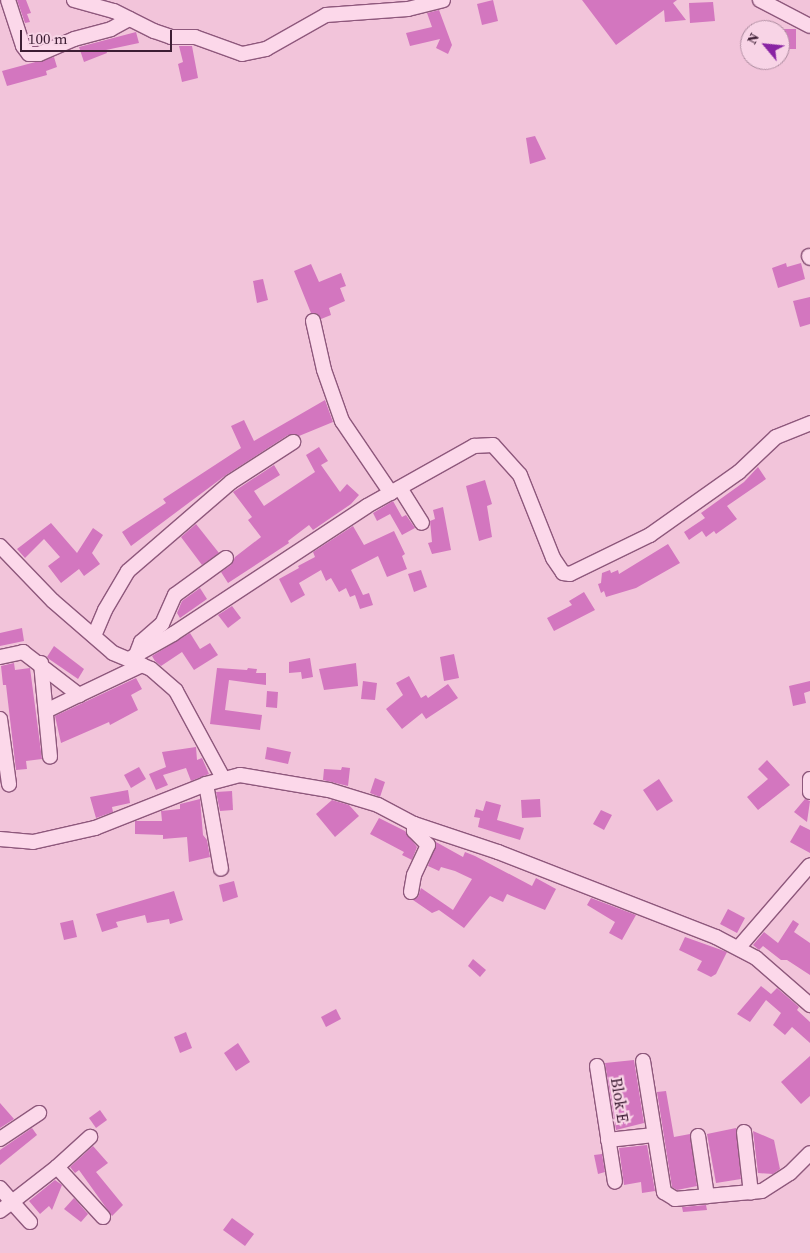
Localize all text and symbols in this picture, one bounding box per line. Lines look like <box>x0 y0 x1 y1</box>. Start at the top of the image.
scale bar <box>22 20 175 52</box>
north arrow <box>740 20 790 70</box>
text: 100 m <box>28 28 68 49</box>
text: N <box>741 29 764 48</box>
street label: Blok E <box>607 1076 633 1124</box>

